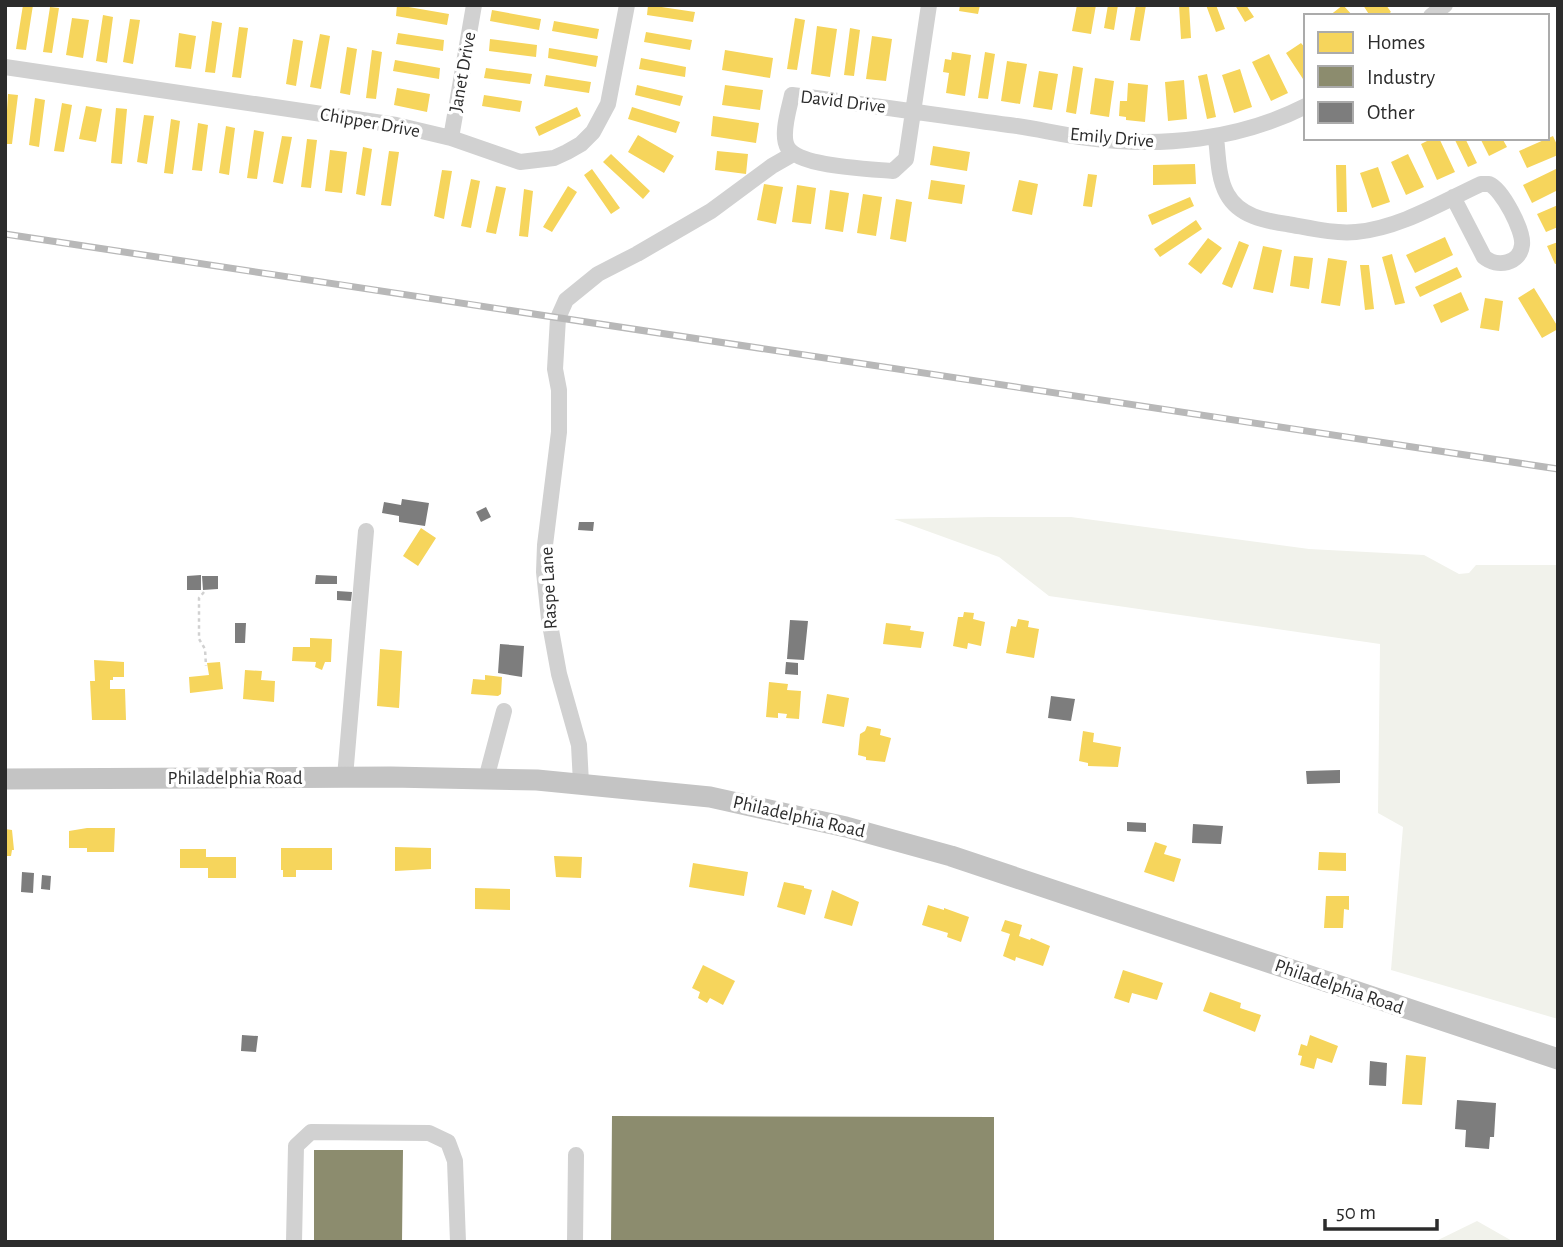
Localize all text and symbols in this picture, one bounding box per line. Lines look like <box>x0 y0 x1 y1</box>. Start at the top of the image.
legend <box>1304 14 1549 140</box>
street label: Janet Drive <box>447 30 479 114</box>
text: Homes <box>1367 32 1425 53</box>
text: Industry <box>1367 67 1435 88</box>
street label: David Drive <box>799 87 887 117</box>
text: Other <box>1367 102 1415 123</box>
street label: Chipper Drive <box>318 105 422 141</box>
street label: Emily Drive <box>1069 125 1155 151</box>
street label: Raspe Lane <box>537 546 561 630</box>
street label: Philadelphia Road <box>168 769 303 788</box>
street label: Philadelphia Road <box>731 793 867 841</box>
street label: Philadelphia Road <box>1272 956 1406 1018</box>
scale bar <box>1325 1188 1437 1232</box>
text: 50 m <box>1336 1202 1376 1223</box>

